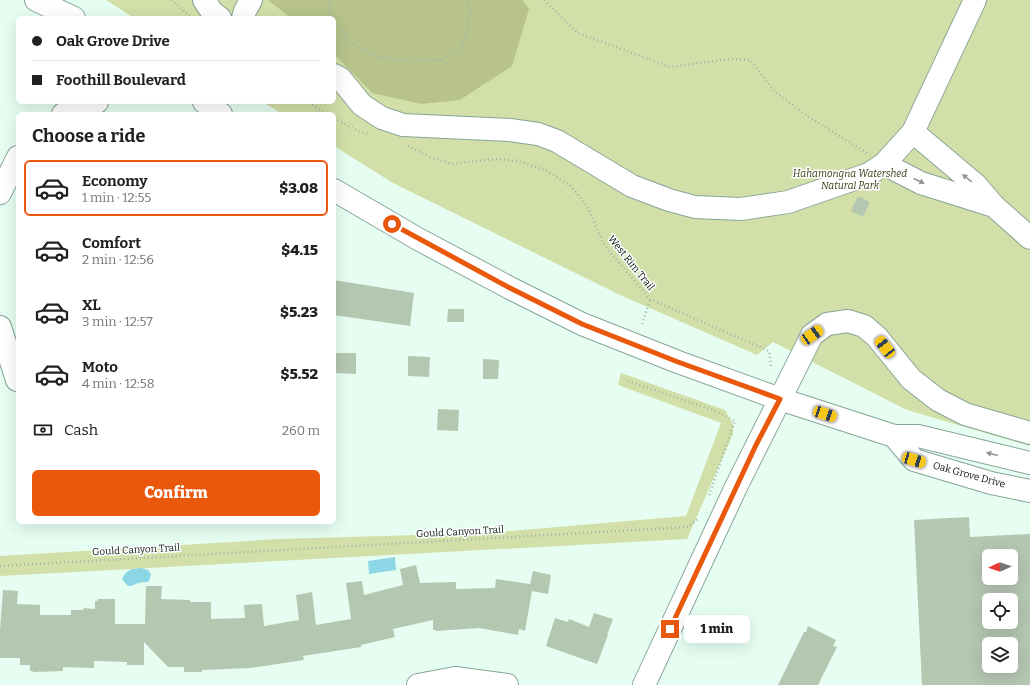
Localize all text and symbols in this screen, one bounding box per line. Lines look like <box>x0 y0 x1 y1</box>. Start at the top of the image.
text: Oak Grove Drive <box>56 32 170 50</box>
text: Foothill Boulevard <box>56 71 186 89</box>
text: Choose a ride <box>32 125 145 147</box>
park label: Hahamongna Watershed Natural Park <box>793 168 907 192</box>
icon: car <box>34 170 70 206</box>
text: Economy <box>82 172 148 190</box>
one-way arrow <box>962 173 973 182</box>
text: $3.08 <box>279 179 318 197</box>
one-way arrow <box>914 179 926 185</box>
text: 1 min · 12:55 <box>82 190 151 205</box>
route start <box>383 215 401 233</box>
icon: car <box>34 232 70 268</box>
street label: West Rim Trail <box>605 233 657 293</box>
text: Comfort <box>82 234 141 252</box>
text: $4.15 <box>281 241 318 259</box>
text: 2 min · 12:56 <box>82 252 154 267</box>
icon: car <box>34 294 70 330</box>
text: XL <box>82 296 101 314</box>
text: $5.23 <box>280 303 318 321</box>
text: 3 min · 12:57 <box>82 314 153 329</box>
car <box>799 323 825 347</box>
car <box>873 334 897 360</box>
icon: car <box>34 356 70 392</box>
text: Moto <box>82 358 118 376</box>
text: $5.52 <box>281 365 318 383</box>
text: 4 min · 12:58 <box>82 376 155 391</box>
car <box>812 405 838 423</box>
icon: cash <box>32 419 54 441</box>
text: Cash <box>64 421 98 439</box>
text: 260 m <box>282 423 320 438</box>
car <box>901 451 927 469</box>
one-way arrow <box>986 451 998 457</box>
street label: Oak Grove Drive <box>931 460 1007 490</box>
button: Confirm <box>32 470 320 516</box>
street label: Gould Canyon Trail <box>416 524 504 540</box>
street label: Gould Canyon Trail <box>92 542 180 558</box>
north arrow <box>982 549 1018 585</box>
map controls <box>982 549 1018 673</box>
button: locate <box>982 593 1018 629</box>
callout: 1 min <box>684 615 750 643</box>
route end <box>661 620 679 638</box>
text: 1 min <box>700 621 734 636</box>
button: layers <box>982 637 1018 673</box>

